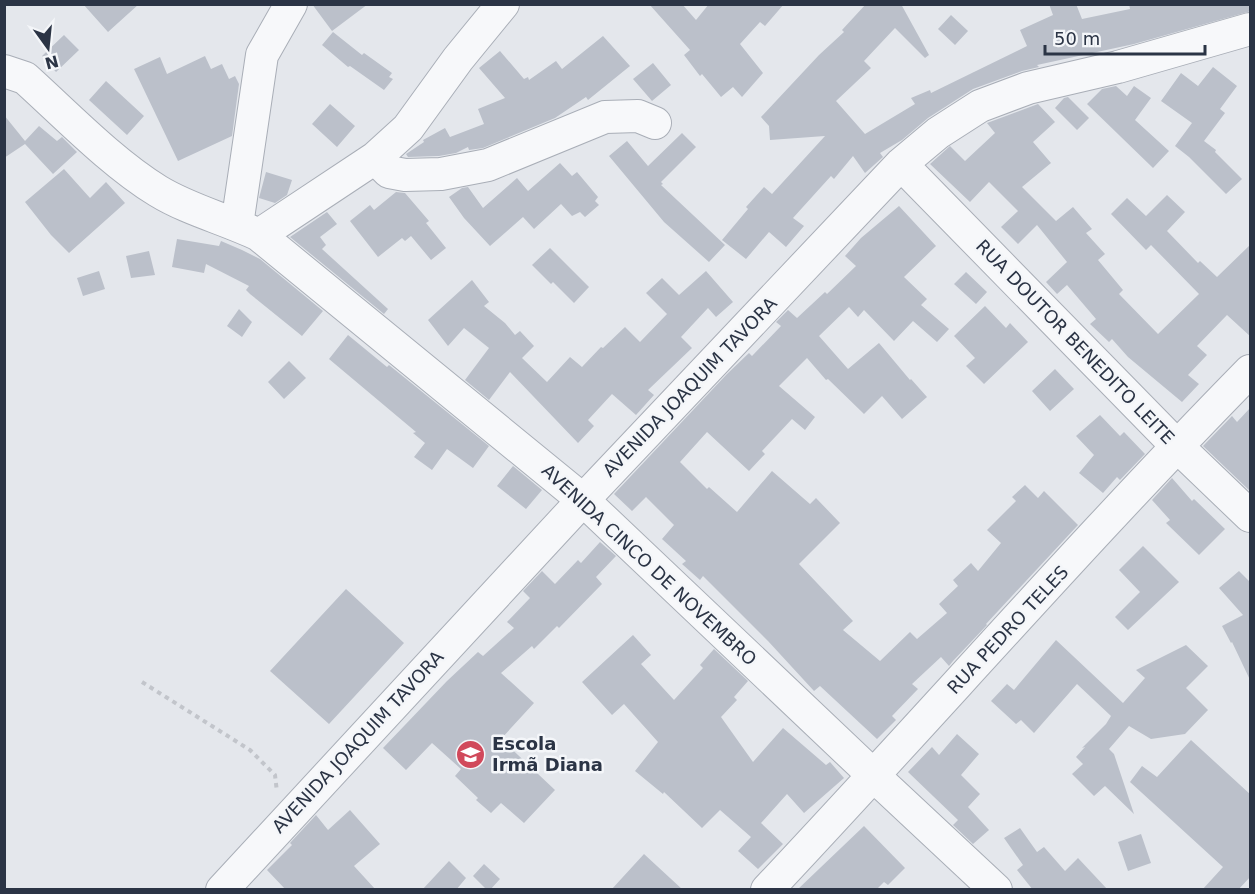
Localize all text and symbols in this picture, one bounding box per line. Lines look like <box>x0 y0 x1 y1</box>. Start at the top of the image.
north arrow <box>18 18 78 78</box>
scale bar <box>1045 18 1206 56</box>
text: 50 m <box>1054 28 1100 49</box>
text: N <box>43 51 61 73</box>
street label: RUA DOUTOR BENEDITO LEITE <box>972 235 1179 448</box>
street label: AVENIDA JOAQUIM TAVORA <box>598 292 781 481</box>
street label: AVENIDA CINCO DE NOVEMBRO <box>538 460 761 670</box>
street label: RUA PEDRO TELES <box>943 561 1072 698</box>
street label: AVENIDA JOAQUIM TAVORA <box>268 646 448 837</box>
place label: Escola Irmã Diana <box>492 733 603 775</box>
school or university icon: Escola Irmã Diana <box>455 738 487 770</box>

